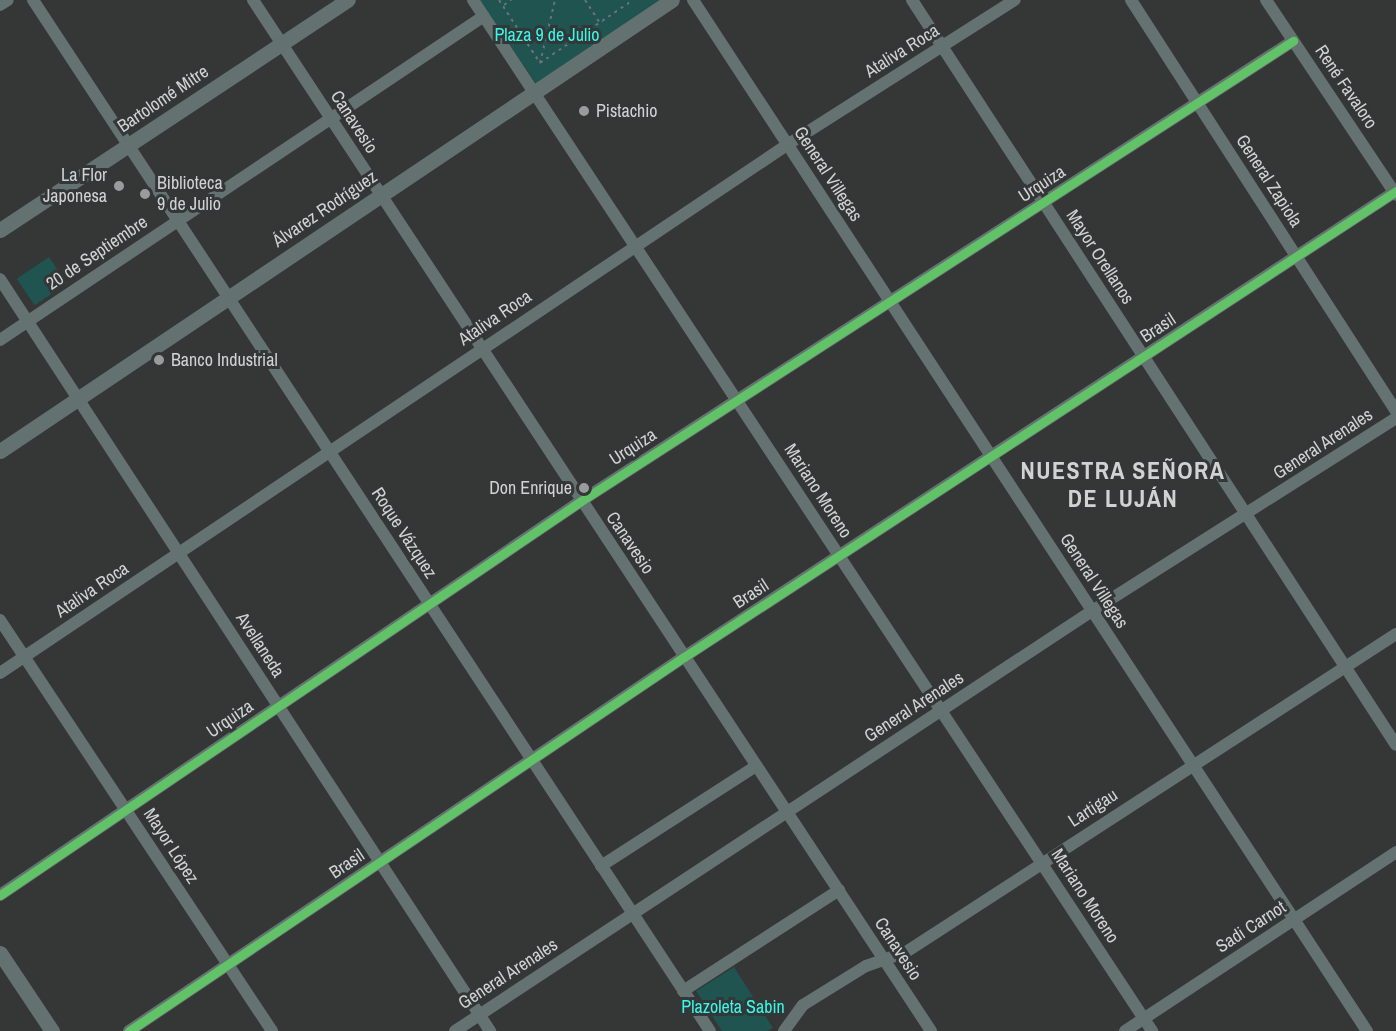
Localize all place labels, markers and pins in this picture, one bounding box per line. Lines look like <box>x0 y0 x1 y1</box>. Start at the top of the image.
place label: Pistachio <box>596 100 658 122</box>
marker: Pistachio <box>577 104 591 118</box>
place label: La Flor Japonesa <box>43 165 107 207</box>
place label: Biblioteca 9 de Julio <box>157 173 223 216</box>
marker: La Flor Japonesa <box>112 179 126 193</box>
marker: Biblioteca 9 de Julio <box>138 187 152 201</box>
place label: Banco Industrial <box>171 349 278 371</box>
marker: Banco Industrial <box>152 353 166 367</box>
place label: Don Enrique <box>489 477 572 499</box>
marker: Don Enrique <box>577 481 591 495</box>

